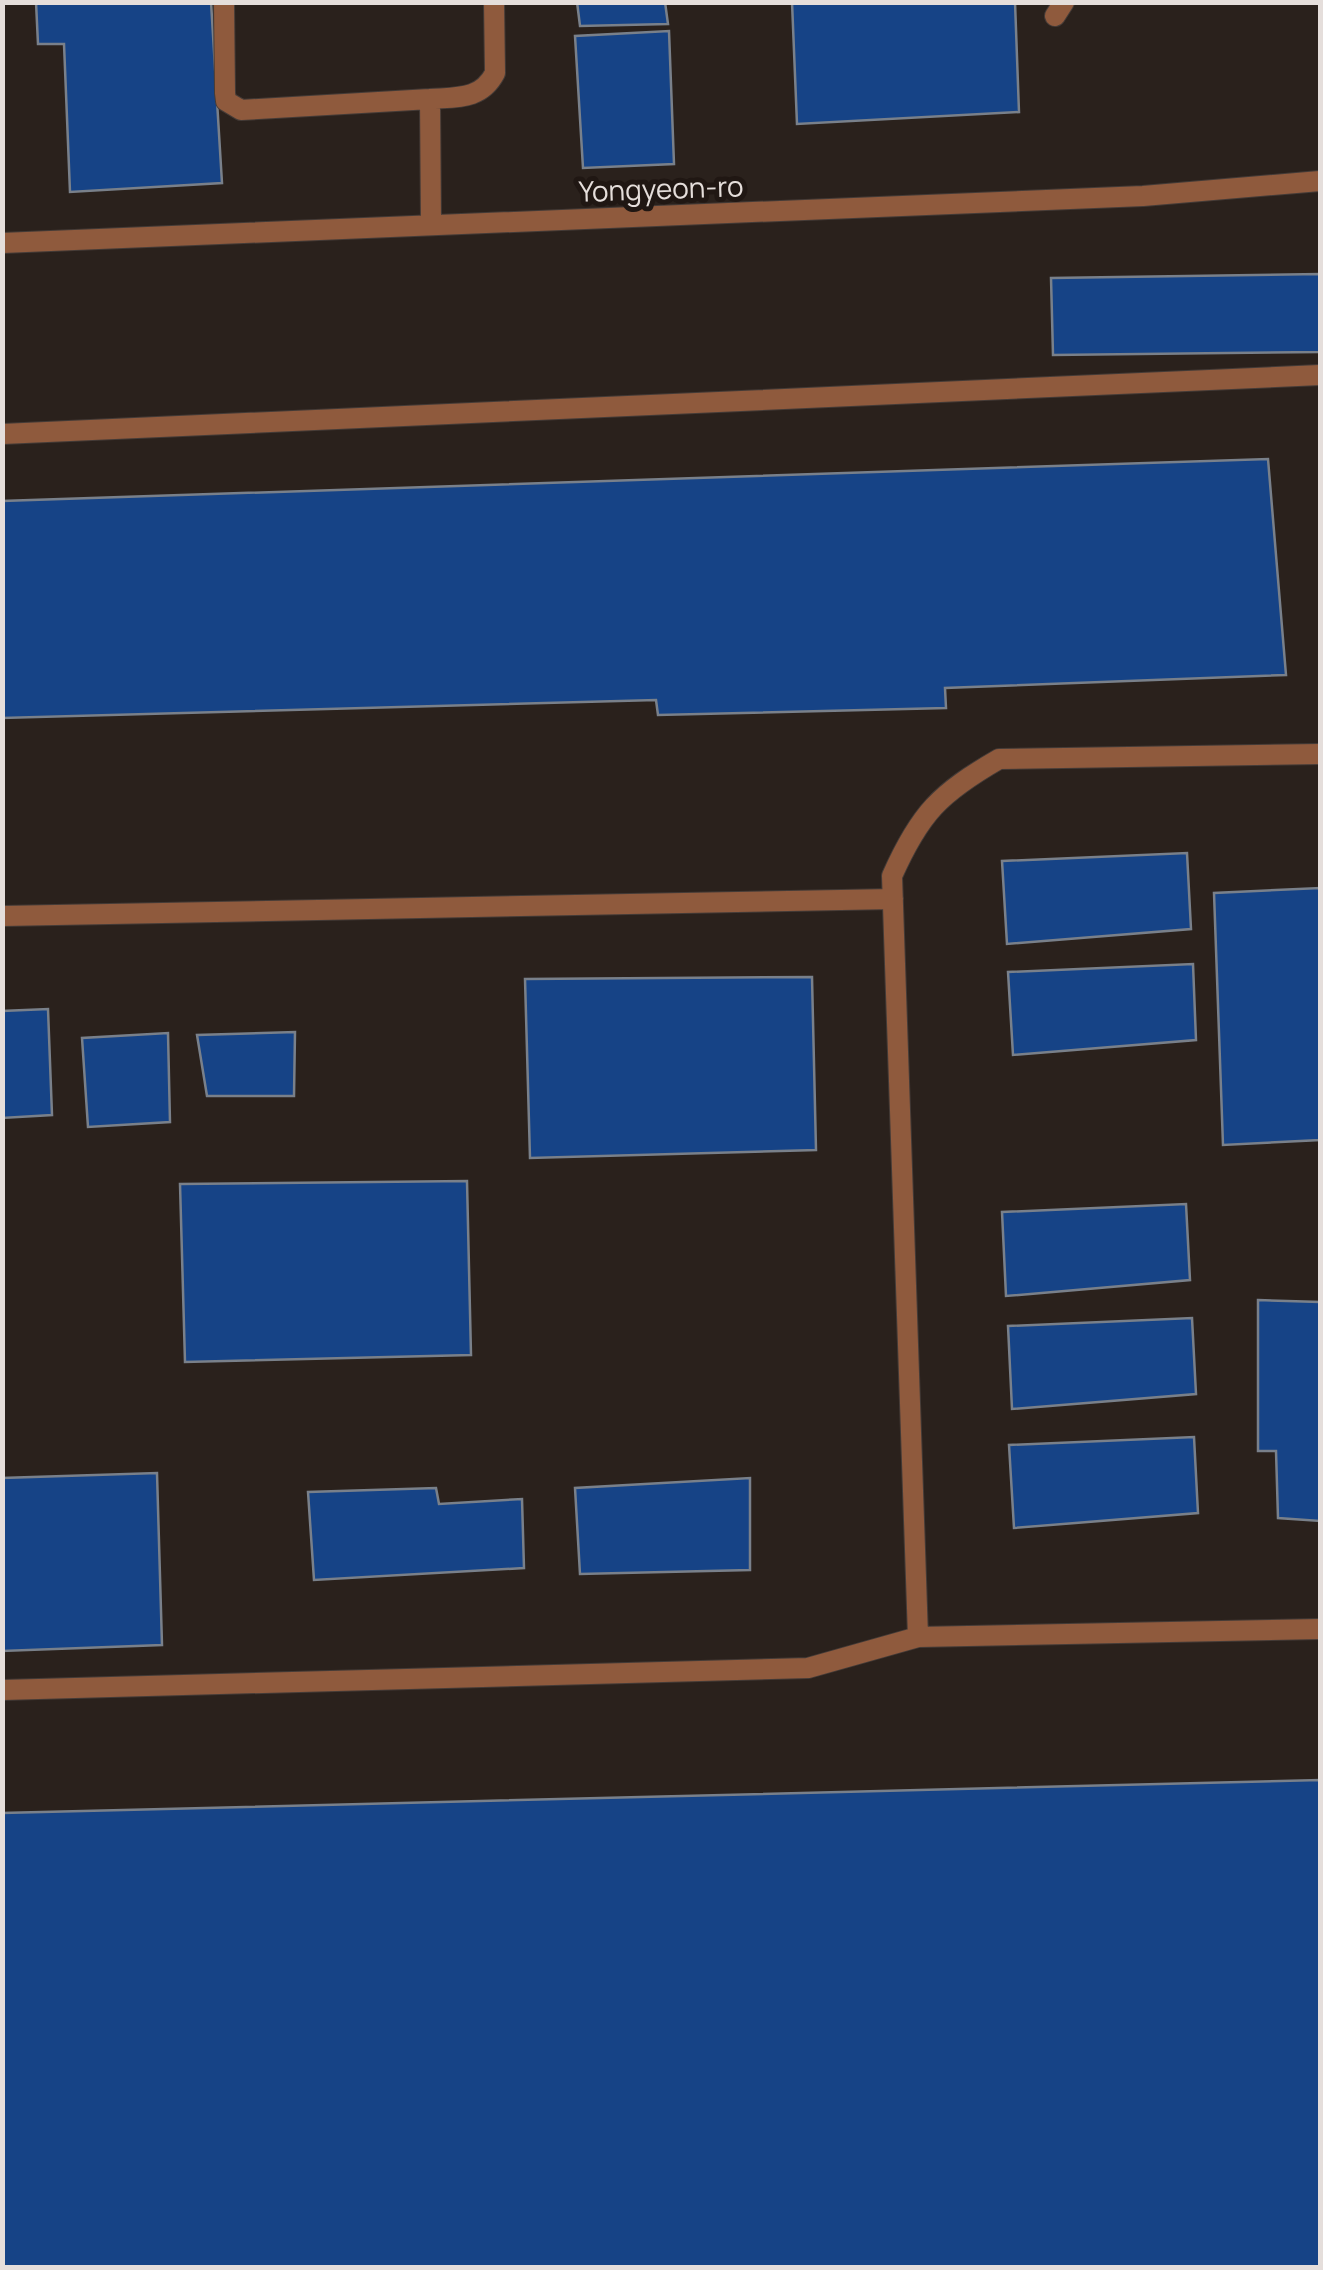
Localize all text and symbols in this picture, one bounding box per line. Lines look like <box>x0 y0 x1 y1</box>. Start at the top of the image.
street label: Yongyeon-ro <box>578 166 744 210</box>

